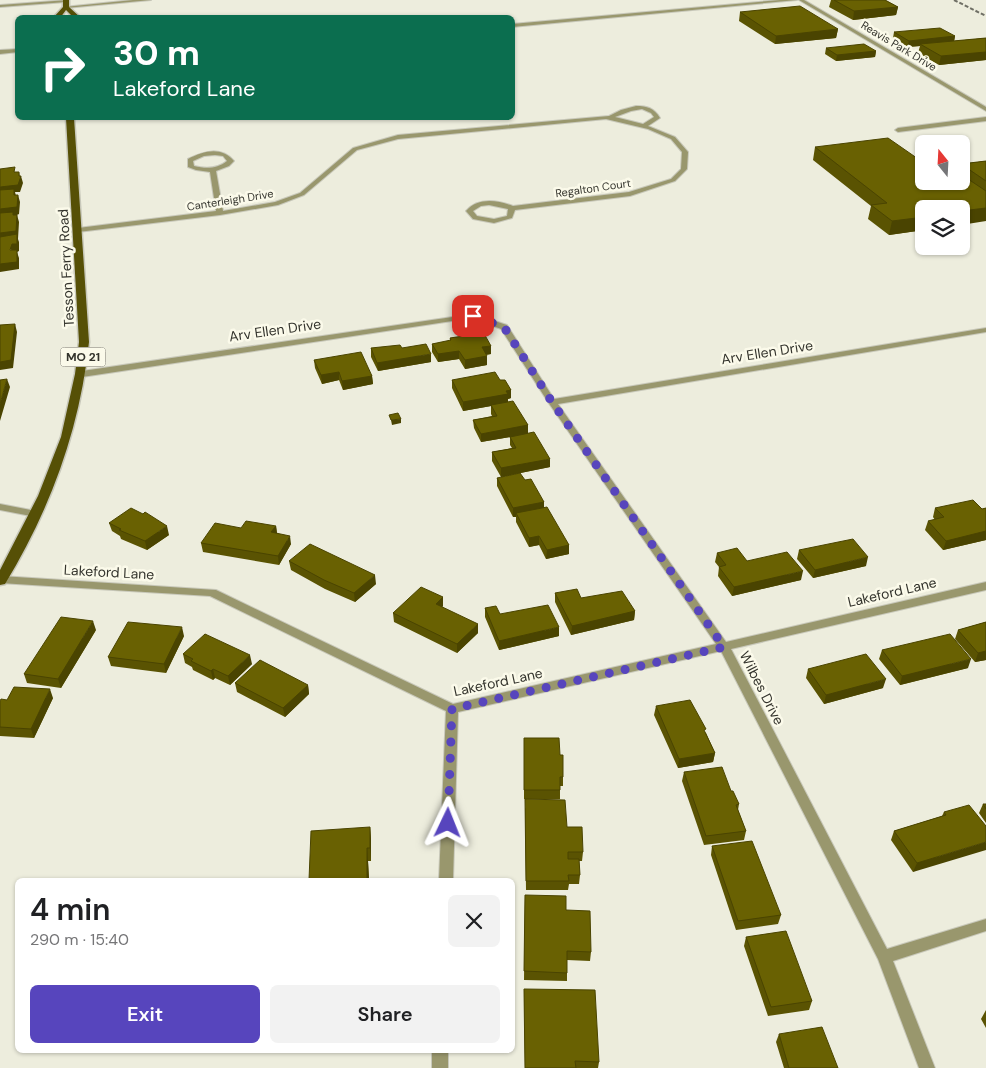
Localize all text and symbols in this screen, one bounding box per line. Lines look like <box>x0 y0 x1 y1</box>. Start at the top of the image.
street label: Reavis Park Drive <box>859 18 939 74</box>
text: 30 m <box>113 30 200 76</box>
icon: right <box>30 35 95 100</box>
text: Lakeford Lane <box>113 74 256 103</box>
north arrow <box>915 135 970 190</box>
map controls <box>915 135 970 255</box>
street label: Regalton Court <box>554 176 632 200</box>
street label: Canterleigh Drive <box>186 186 274 214</box>
button: layers <box>915 200 970 255</box>
street label: Tesson Ferry Road <box>54 208 78 328</box>
pin <box>452 295 494 337</box>
icon: arrive <box>459 302 487 330</box>
street label: Arv Ellen Drive <box>228 315 322 345</box>
street label: Arv Ellen Drive <box>720 336 814 368</box>
road number: MO 21 <box>61 348 106 367</box>
street label: Lakeford Lane <box>63 561 155 583</box>
street label: Lakeford Lane <box>846 573 938 611</box>
street label: Wilbes Drive <box>736 648 788 728</box>
street label: Lakeford Lane <box>452 664 544 700</box>
position arrow <box>421 796 473 848</box>
text: 4 min <box>30 890 110 929</box>
button: close <box>448 895 500 947</box>
text: 290 m · 15:40 <box>30 929 129 950</box>
button: Exit <box>30 985 260 1043</box>
button: Share <box>270 985 500 1043</box>

